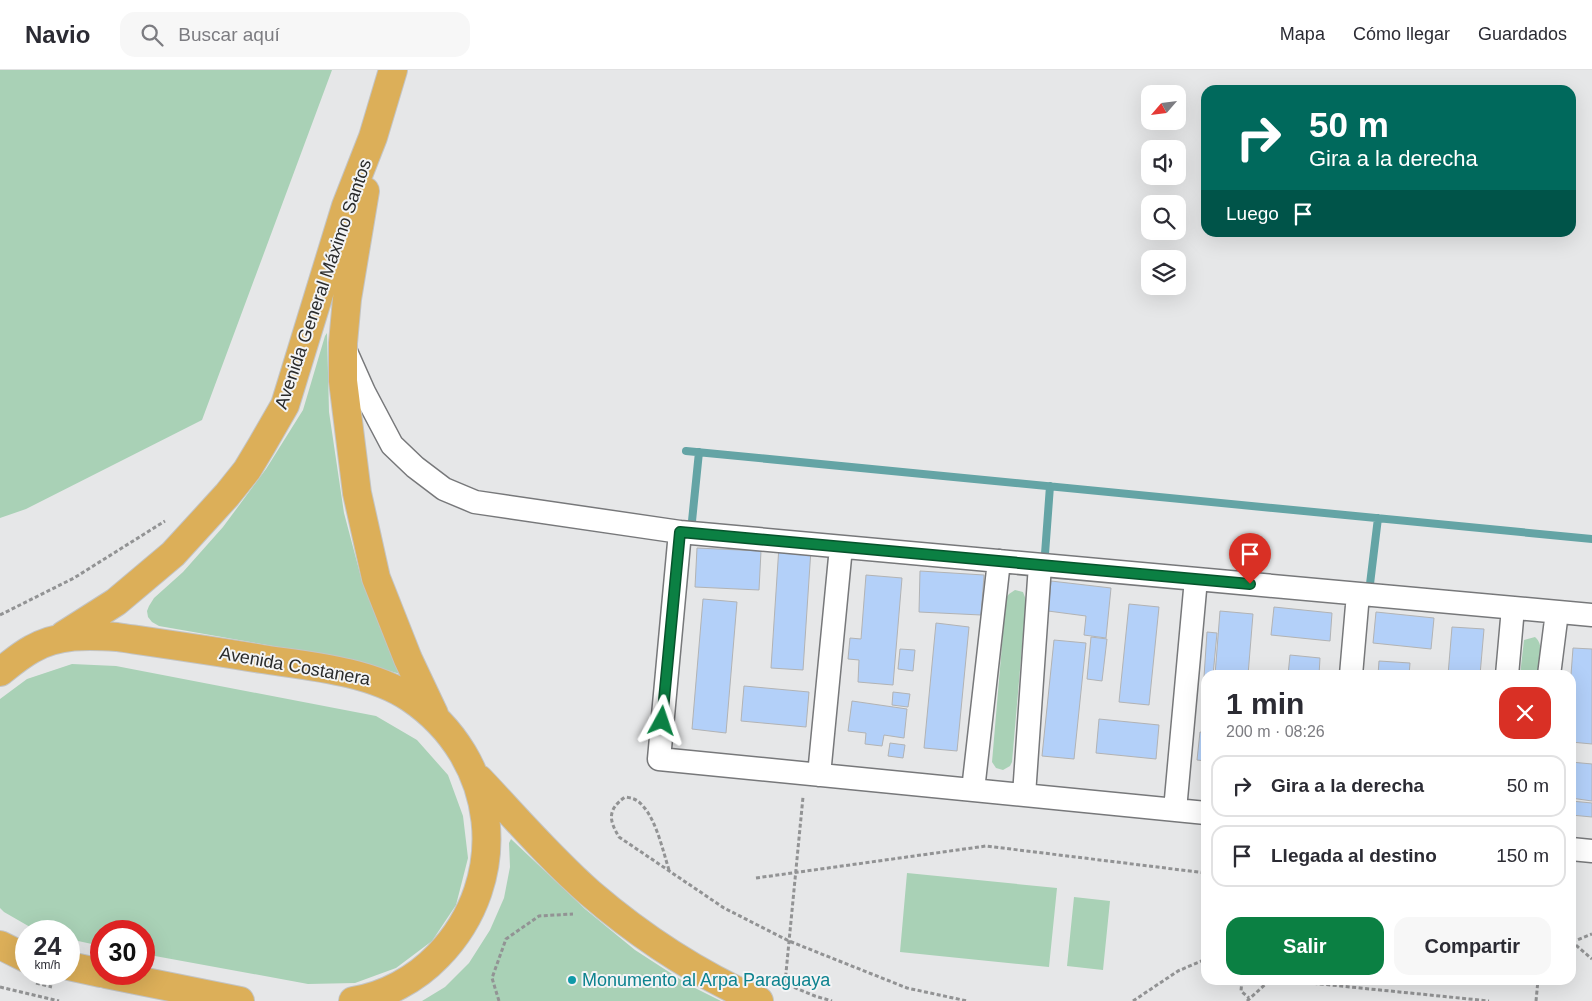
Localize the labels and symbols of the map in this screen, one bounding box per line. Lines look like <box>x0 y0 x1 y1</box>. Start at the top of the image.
north arrow <box>1141 85 1186 130</box>
street label: Avenida General Máximo Santos <box>271 156 375 412</box>
pin <box>1229 533 1271 584</box>
street label: Avenida Costanera <box>218 643 373 689</box>
position arrow <box>635 694 687 746</box>
speed limit sign: 30 <box>90 920 155 985</box>
place label: Monumento al Arpa Paraguaya <box>582 970 831 990</box>
marker: Monumento al Arpa Paraguaya <box>566 974 578 986</box>

